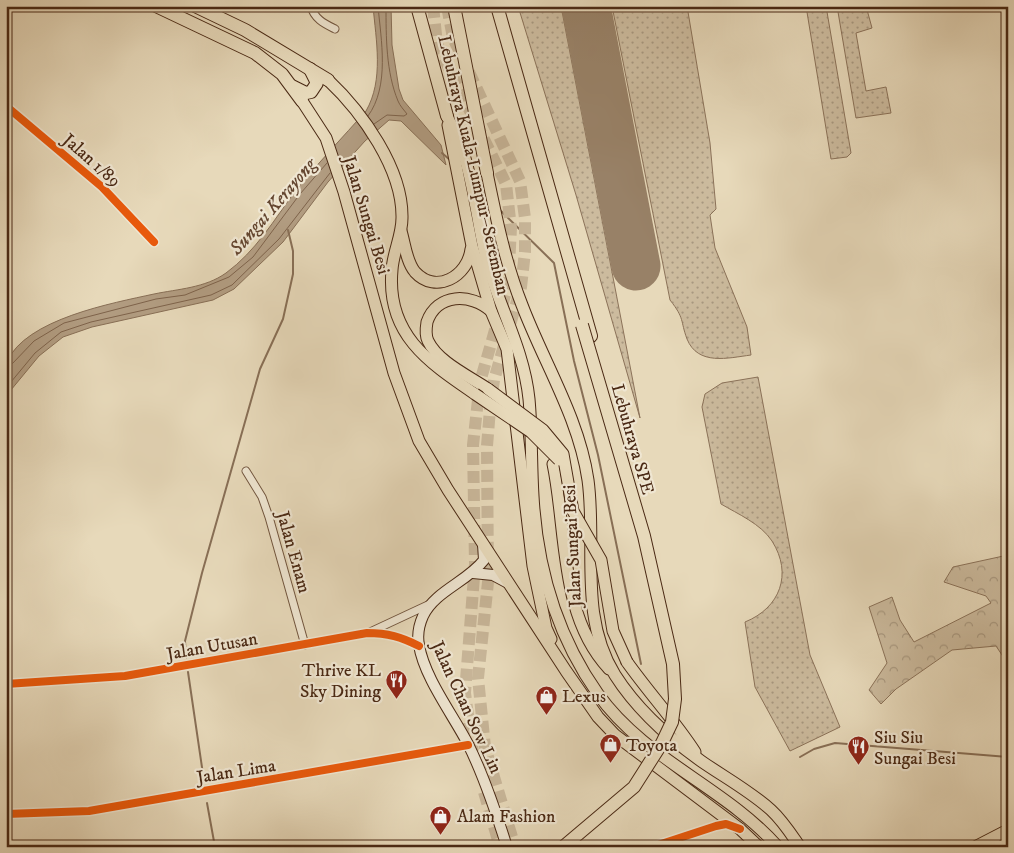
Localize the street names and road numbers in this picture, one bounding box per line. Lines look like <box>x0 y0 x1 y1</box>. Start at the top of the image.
street label: Lebuhraya Kuala Lumpur–Seremban <box>432 33 514 298</box>
street label: Jalan 1/89 <box>56 128 125 192</box>
street label: Jalan Sungai Besi <box>337 151 395 277</box>
street label: Lebuhraya SPE <box>606 381 658 497</box>
street label: Jalan Sungai Besi <box>559 484 587 610</box>
street label: Jalan Enam <box>270 507 315 596</box>
street label: Jalan Utusan <box>163 628 260 666</box>
street label: Jalan Chan Sow Lin <box>425 636 507 778</box>
street label: Jalan Lima <box>193 755 278 789</box>

